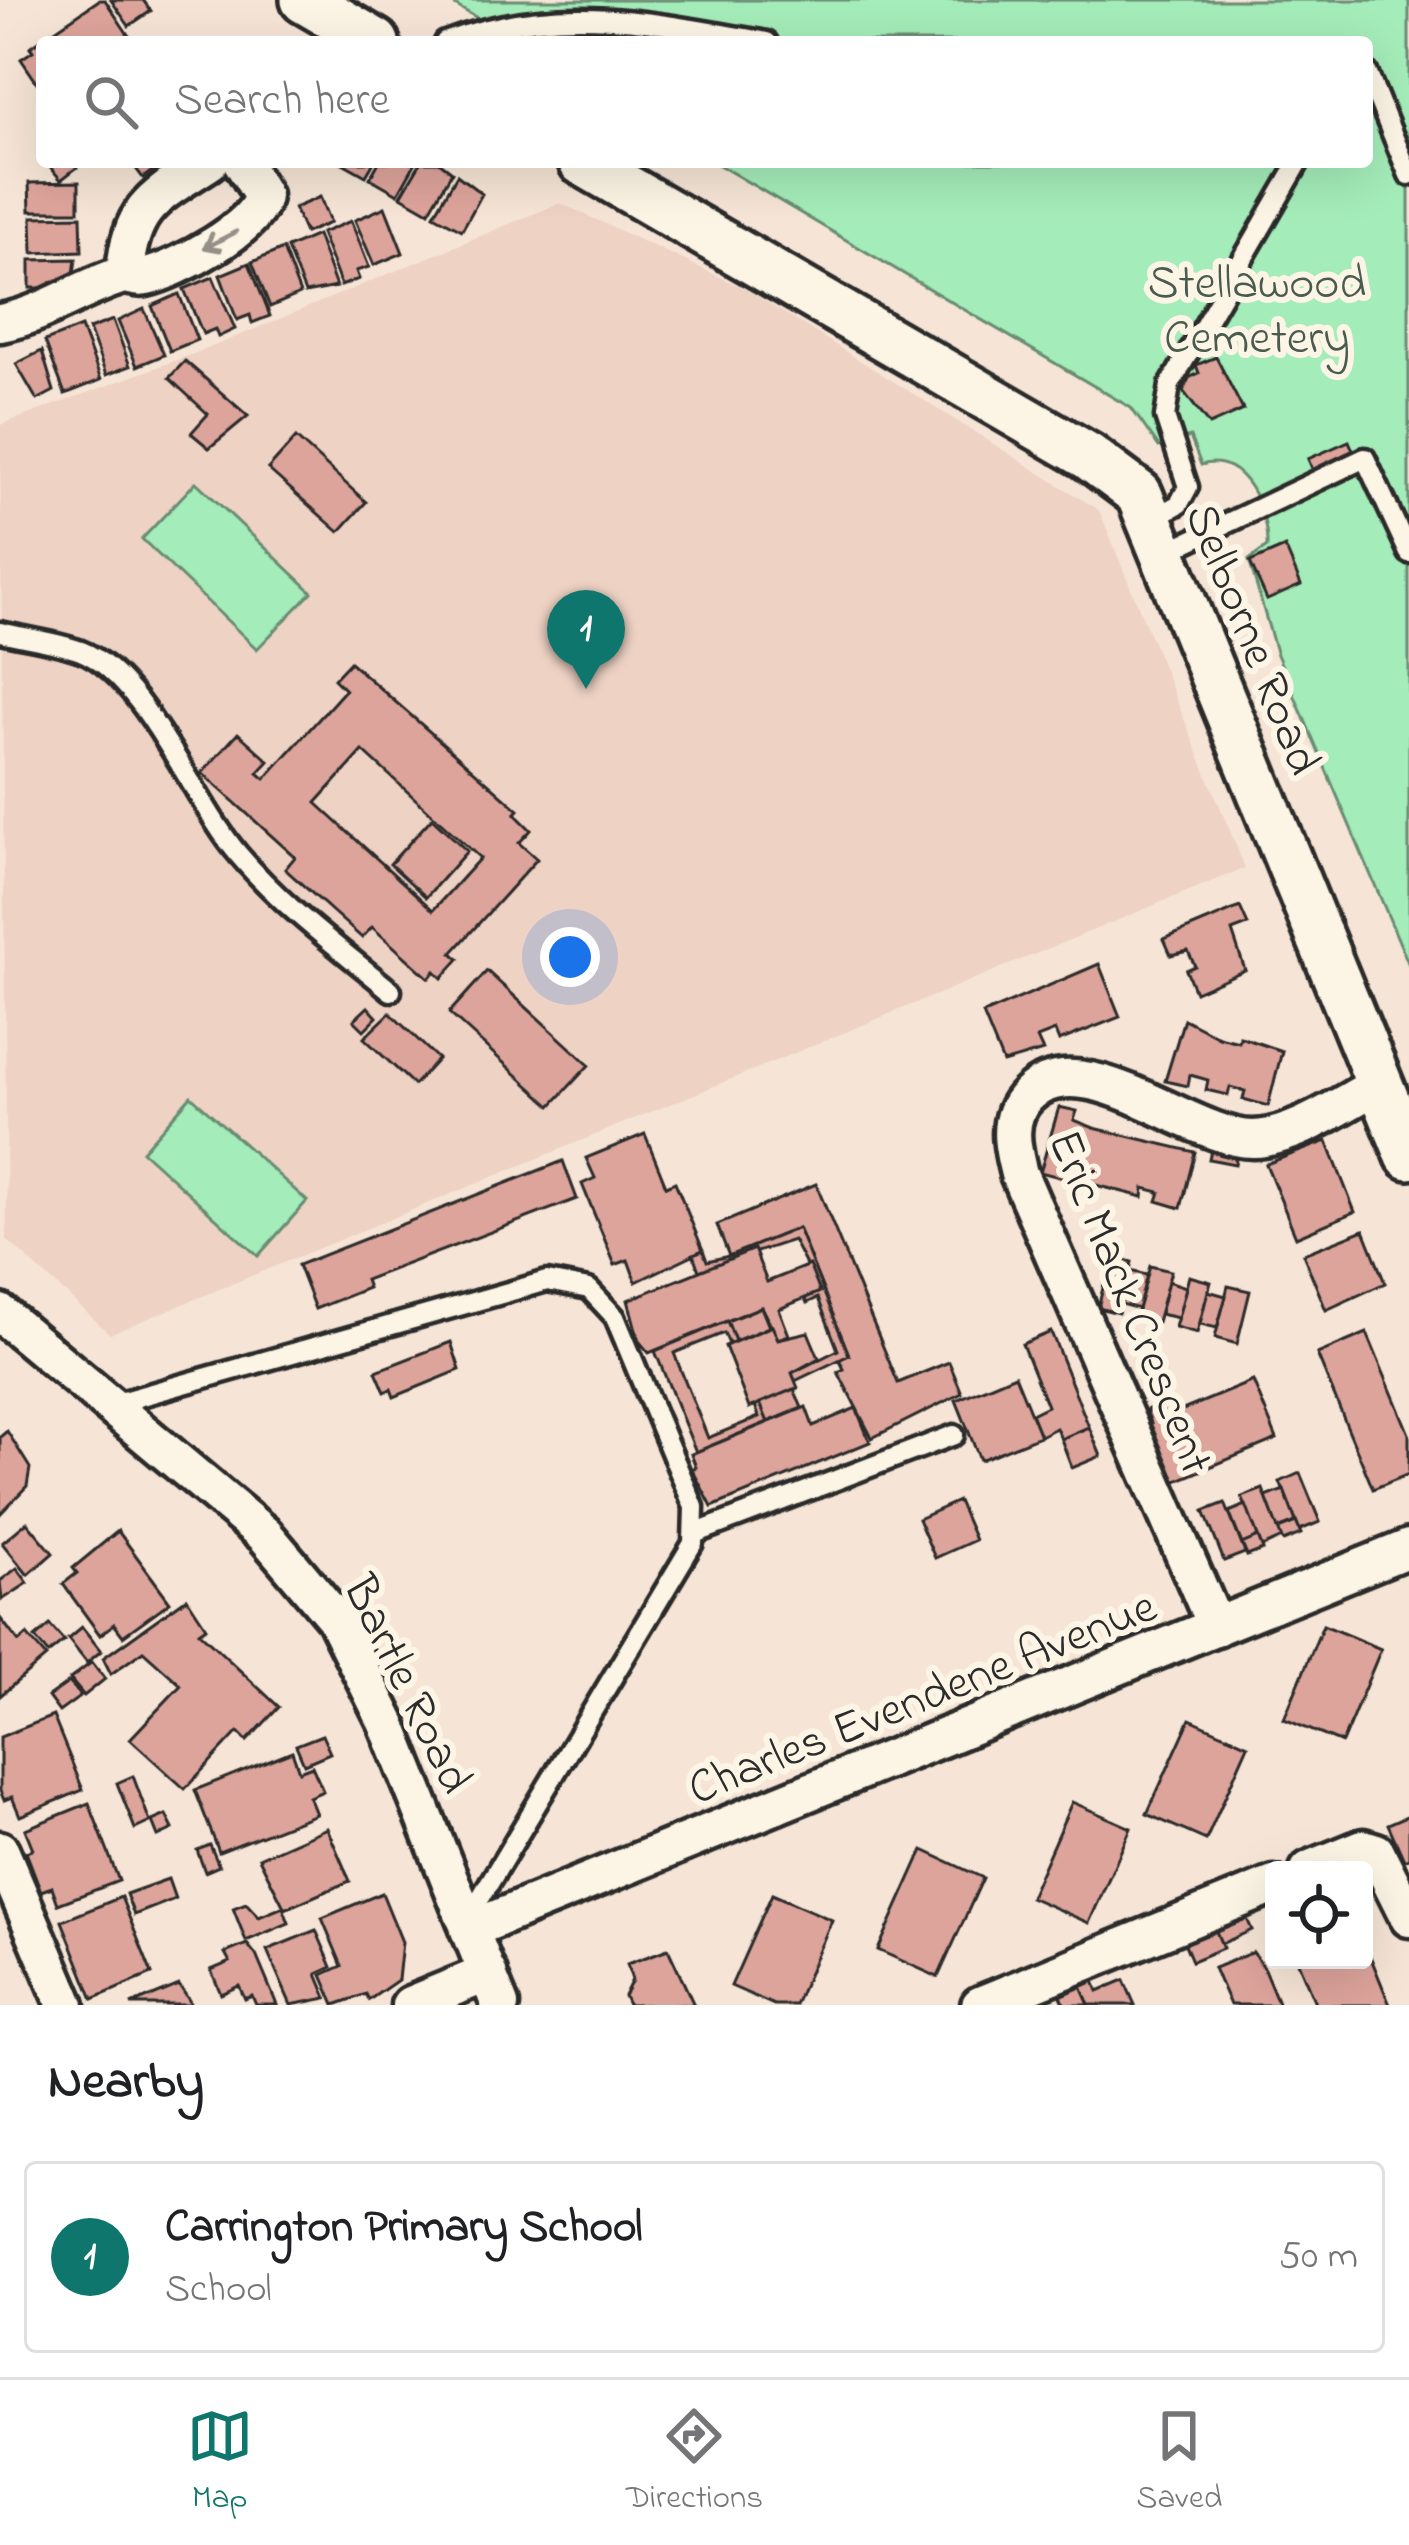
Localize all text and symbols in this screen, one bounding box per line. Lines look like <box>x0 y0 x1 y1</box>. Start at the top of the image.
search box <box>36 36 1373 168</box>
icon: search <box>78 69 144 135</box>
text: Search here <box>174 69 390 135</box>
one-way arrow <box>203 229 238 252</box>
park label: Stellawood Cemetery <box>1148 250 1366 375</box>
street label: Selborne Road <box>1164 494 1337 786</box>
pin: 1 <box>547 590 625 689</box>
your location <box>540 927 600 987</box>
street label: Eric Mack Crescent <box>1028 1121 1229 1485</box>
street label: Bartle Road <box>322 1563 489 1806</box>
street label: Charles Evendene Avenue <box>678 1573 1168 1826</box>
map controls <box>1265 1861 1373 1969</box>
button: locate <box>1265 1861 1373 1969</box>
text: Nearby <box>48 2046 204 2121</box>
text: Carrington Primary School <box>165 2196 643 2262</box>
text: 1 <box>84 2229 96 2286</box>
text: 50 m <box>1279 2229 1358 2286</box>
text: School <box>165 2262 272 2319</box>
tab: Map <box>187 2403 253 2523</box>
tab: Directions <box>626 2403 763 2523</box>
tab: Saved <box>1136 2403 1222 2523</box>

